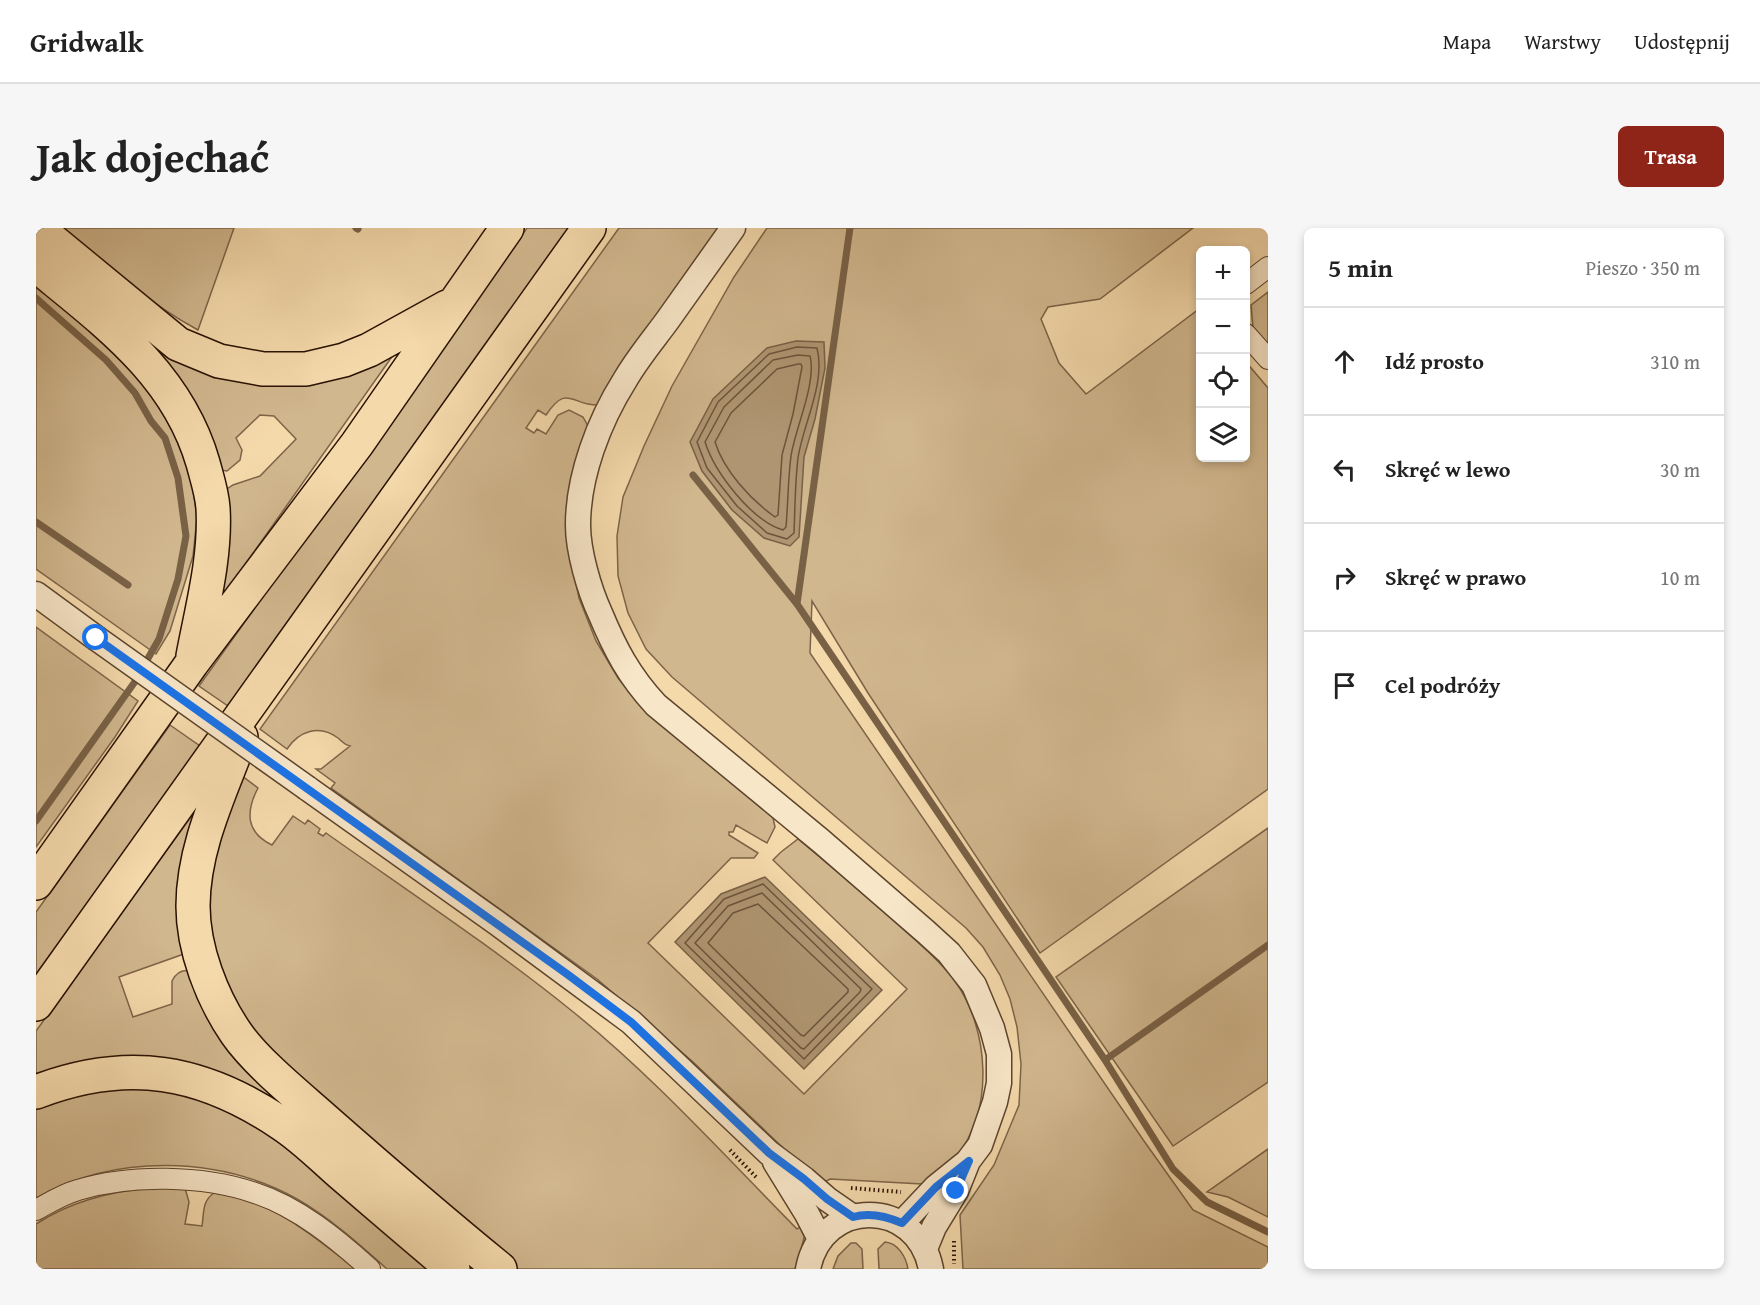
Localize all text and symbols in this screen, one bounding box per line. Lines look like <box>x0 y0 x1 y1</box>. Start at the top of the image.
text: Gridwalk <box>30 21 143 62</box>
text: Mapa <box>1443 26 1491 57</box>
text: Warstwy <box>1524 26 1601 57</box>
text: Udostępnij <box>1634 26 1730 57</box>
text: Jak dojechać <box>36 126 269 187</box>
button: Trasa <box>1618 126 1724 187</box>
map controls <box>1196 246 1250 462</box>
button: + <box>1196 246 1250 300</box>
text: 5 min <box>1328 248 1393 287</box>
text: Pieszo · 350 m <box>1586 253 1700 282</box>
button: − <box>1196 300 1250 354</box>
icon: ahead <box>1328 345 1361 378</box>
text: Idź prosto <box>1385 345 1484 377</box>
text: 310 m <box>1650 347 1700 376</box>
button: locate <box>1196 354 1250 408</box>
button: layers <box>1196 408 1250 462</box>
icon: left <box>1328 453 1361 486</box>
text: Skręć w lewo <box>1385 453 1511 485</box>
text: 30 m <box>1660 455 1700 484</box>
icon: right <box>1328 561 1361 594</box>
text: Skręć w prawo <box>1385 561 1526 593</box>
text: 10 m <box>1660 563 1700 592</box>
route start <box>82 624 108 650</box>
icon: arrive <box>1328 669 1361 702</box>
text: Cel podróży <box>1385 669 1500 701</box>
route end <box>942 1177 968 1203</box>

